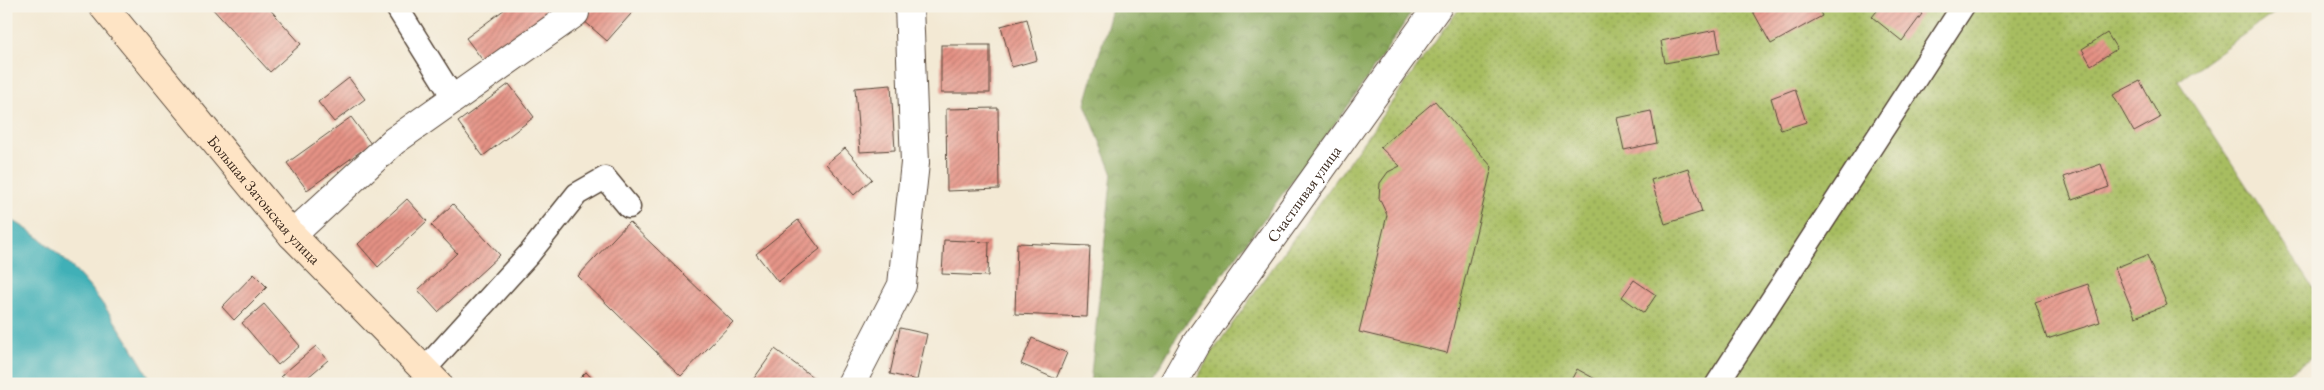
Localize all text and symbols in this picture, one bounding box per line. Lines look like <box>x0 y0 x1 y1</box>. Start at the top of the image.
street label: Большая Затонская улица <box>203 131 325 270</box>
street label: Счастливая улица <box>1262 141 1346 247</box>

